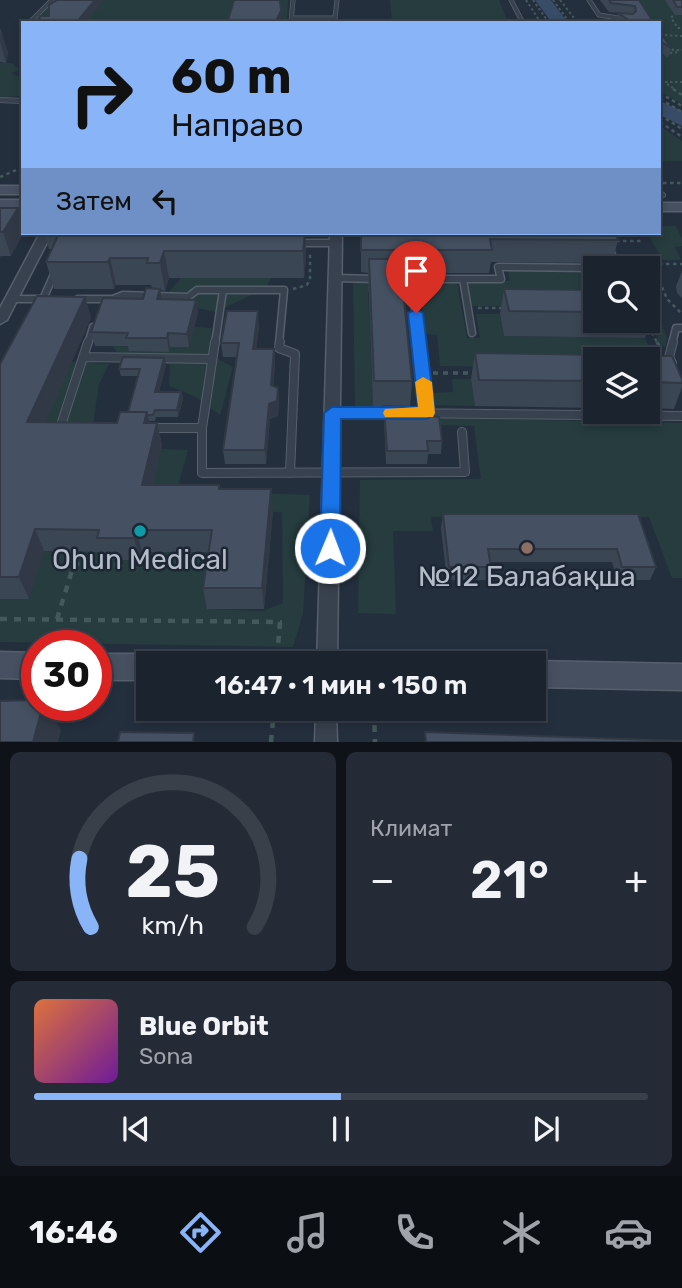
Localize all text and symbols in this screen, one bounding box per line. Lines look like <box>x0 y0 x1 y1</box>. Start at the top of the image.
text: 60 m <box>171 47 292 105</box>
icon: right <box>56 49 147 140</box>
text: Направо <box>171 106 304 144</box>
icon: left <box>146 182 184 220</box>
text: Затем <box>56 186 132 217</box>
pin <box>386 241 446 313</box>
icon: arrive <box>397 252 435 290</box>
map controls <box>583 256 660 424</box>
button: search <box>583 256 660 333</box>
button: layers <box>583 347 660 424</box>
position arrow <box>293 511 367 585</box>
marker: Ohun Medical <box>132 523 148 539</box>
marker: №12 Балабақша <box>519 540 535 556</box>
place label: Ohun Medical <box>52 543 228 576</box>
place label: №12 Балабақша <box>418 560 636 593</box>
speed limit sign: 30 <box>21 630 112 721</box>
text: 16:47 · 1 мин · 150 m <box>215 670 467 701</box>
text: Климат <box>370 814 452 842</box>
text: 25 <box>126 830 220 916</box>
text: 21° <box>470 849 549 911</box>
text: − <box>370 857 395 903</box>
text: + <box>624 857 648 903</box>
text: km/h <box>142 911 204 940</box>
text: Blue Orbit <box>139 1011 269 1042</box>
text: Sona <box>139 1042 193 1070</box>
icon: previous <box>117 1110 155 1148</box>
icon: pause <box>322 1110 360 1148</box>
icon: next <box>527 1110 565 1148</box>
icon: directions <box>176 1208 225 1257</box>
icon: music <box>283 1208 332 1257</box>
icon: phone <box>390 1208 439 1257</box>
icon: climate <box>497 1208 546 1257</box>
icon: car <box>604 1208 653 1257</box>
text: 16:46 <box>29 1213 118 1251</box>

